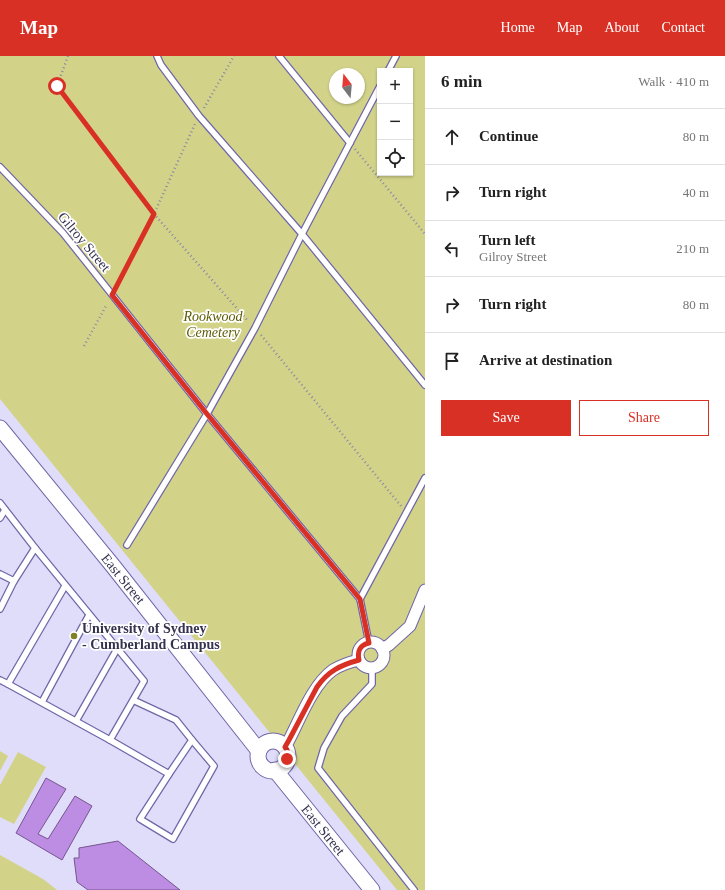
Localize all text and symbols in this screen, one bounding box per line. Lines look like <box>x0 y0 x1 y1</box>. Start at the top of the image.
text: Map <box>20 17 58 38</box>
text: Home <box>501 20 535 35</box>
text: Map <box>557 20 582 35</box>
text: About <box>604 20 639 35</box>
text: Contact <box>661 20 705 35</box>
north arrow <box>329 68 365 104</box>
map controls <box>377 68 413 176</box>
button: + <box>377 68 413 104</box>
text: 6 min <box>441 72 482 91</box>
text: Walk · 410 m <box>638 74 709 89</box>
route start <box>48 77 66 95</box>
button: − <box>377 104 413 140</box>
icon: ahead <box>441 126 463 148</box>
text: Continue <box>479 128 538 144</box>
text: 80 m <box>683 129 709 144</box>
button: locate <box>377 140 413 176</box>
icon: right <box>441 182 463 204</box>
text: Turn right <box>479 184 546 200</box>
text: 40 m <box>683 185 709 200</box>
street label: Gilroy Street <box>55 209 113 275</box>
text: Turn left <box>479 232 536 248</box>
icon: left <box>441 238 463 260</box>
text: 210 m <box>676 241 709 256</box>
text: Gilroy Street <box>479 249 547 264</box>
icon: right <box>441 294 463 316</box>
text: Turn right <box>479 296 546 312</box>
text: 80 m <box>683 297 709 312</box>
park label: Rookwood Cemetery <box>182 309 244 340</box>
icon: arrive <box>441 350 463 372</box>
text: Arrive at destination <box>479 352 612 368</box>
button: Save <box>441 400 571 436</box>
button: Share <box>579 400 709 436</box>
street label: East Street <box>98 551 148 607</box>
place label: University of Sydney - Cumberland Campus <box>82 621 220 652</box>
marker: University of Sydney - Cumberland Campus <box>69 631 79 641</box>
route end <box>278 750 296 768</box>
street label: East Street <box>298 802 348 858</box>

